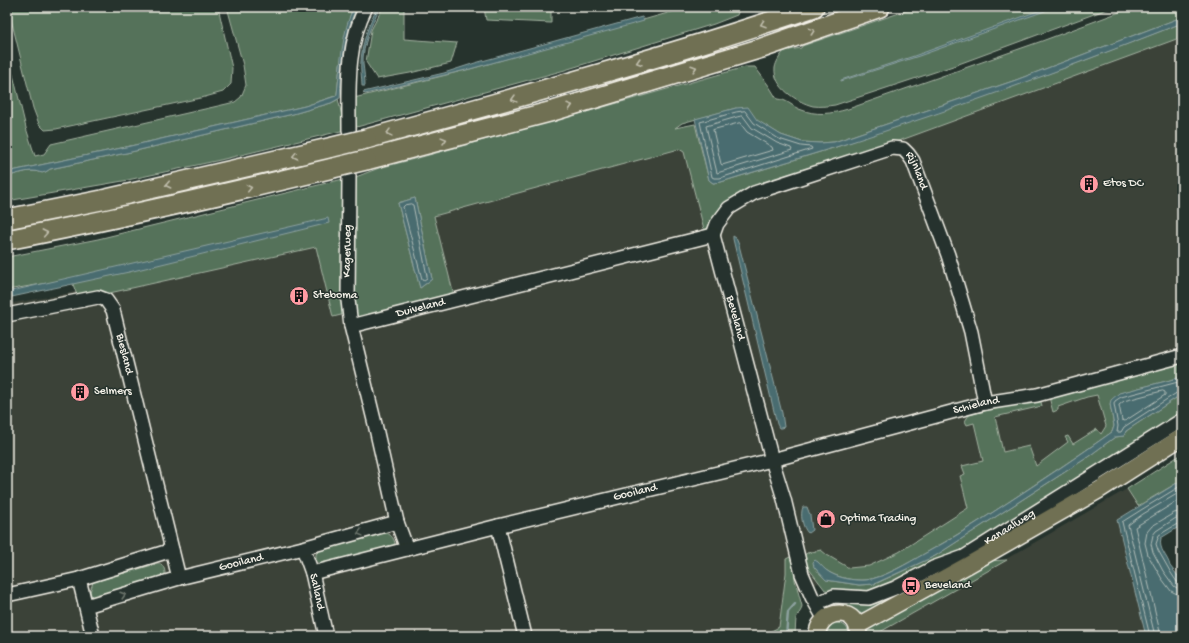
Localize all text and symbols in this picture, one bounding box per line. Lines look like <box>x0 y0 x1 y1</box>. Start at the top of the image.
one-way arrow <box>760 19 767 28</box>
one-way arrow <box>808 27 815 35</box>
one-way arrow <box>636 57 643 66</box>
one-way arrow <box>690 64 697 73</box>
one-way arrow <box>511 94 518 103</box>
one-way arrow <box>566 102 573 111</box>
one-way arrow <box>386 128 393 137</box>
one-way arrow <box>441 136 447 144</box>
street label: Rijnland <box>902 149 930 193</box>
one-way arrow <box>292 151 299 160</box>
building icon: Etos DC <box>1078 173 1100 195</box>
place label: Etos DC <box>1103 177 1145 191</box>
one-way arrow <box>165 181 172 189</box>
one-way arrow <box>246 185 252 193</box>
street label: Kagerweg <box>341 224 355 278</box>
one-way arrow <box>42 229 48 237</box>
building icon: Steboma <box>288 285 310 307</box>
place label: Steboma <box>313 289 358 303</box>
street label: Beveland <box>722 293 748 343</box>
street label: Duiveland <box>394 295 447 322</box>
street label: Biesland <box>112 331 136 377</box>
building icon: Selmers <box>69 381 91 403</box>
place label: Selmers <box>94 385 132 399</box>
street label: Schieland <box>952 394 1001 418</box>
street label: Gooiland <box>612 481 660 505</box>
street label: Kanaalweg <box>982 507 1038 549</box>
shop icon: Optima Trading <box>815 508 837 530</box>
place label: Optima Trading <box>840 512 917 526</box>
one-way arrow <box>357 528 363 536</box>
street label: Gooiland <box>218 551 265 575</box>
street label: Salland <box>305 572 327 612</box>
bus stop icon: Beveland <box>900 575 922 597</box>
place label: Beveland <box>924 579 972 593</box>
one-way arrow <box>119 591 126 600</box>

